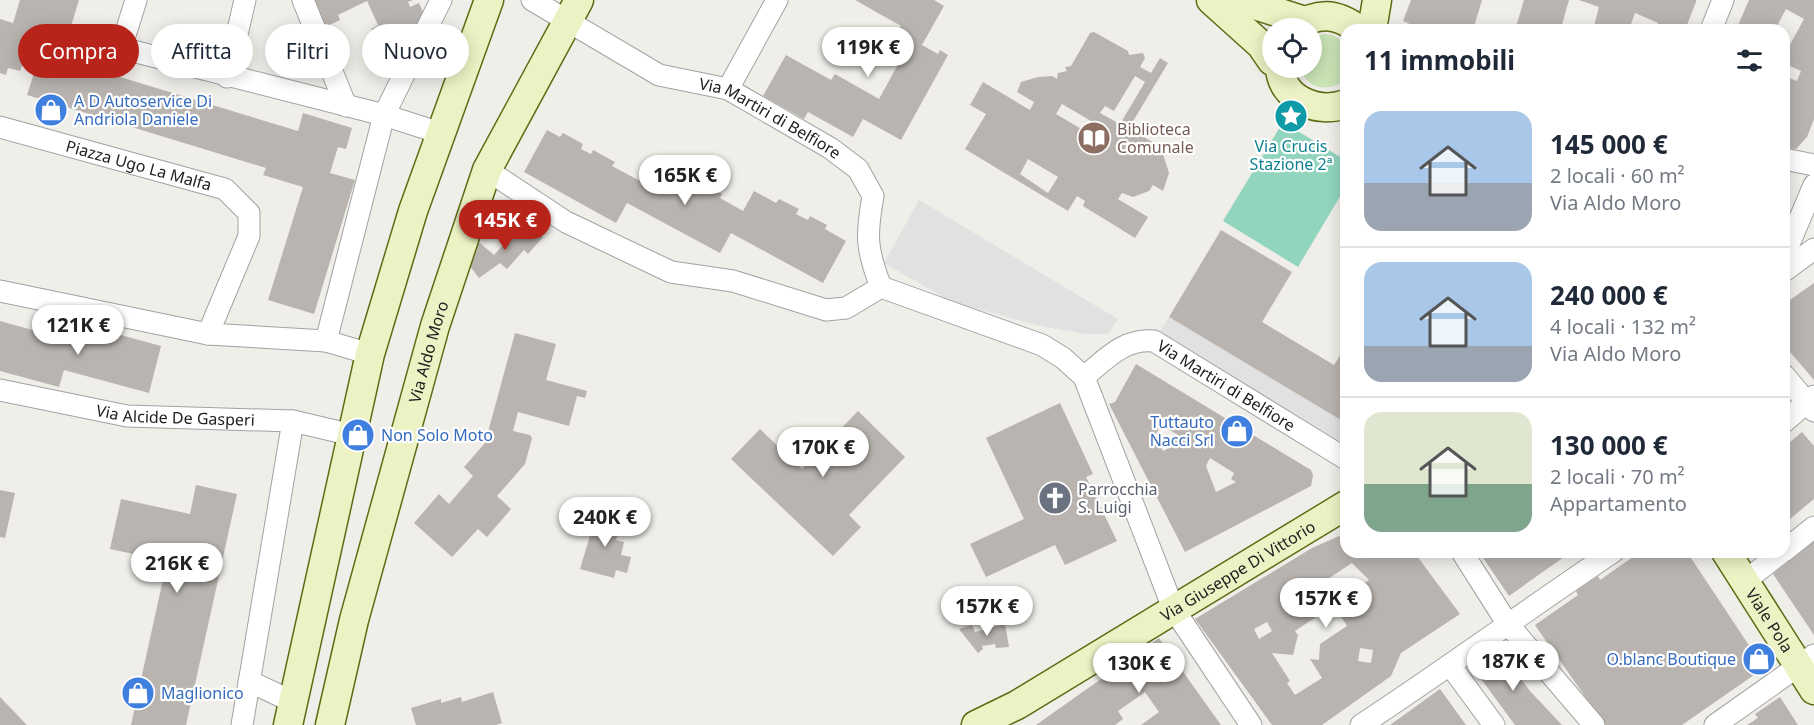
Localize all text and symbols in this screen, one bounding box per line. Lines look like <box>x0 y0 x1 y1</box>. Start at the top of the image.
map controls <box>1262 18 1322 78</box>
button: locate <box>1262 18 1322 78</box>
chip: Compra <box>18 24 139 78</box>
chip: Affitta <box>151 24 253 78</box>
chip: Filtri <box>265 24 350 78</box>
chip: Nuovo <box>362 24 469 78</box>
pin: 119K € <box>819 27 917 78</box>
text: 119K € <box>836 33 900 60</box>
text: 11 immobili <box>1364 42 1515 78</box>
icon: filters <box>1733 44 1766 77</box>
street label: Via Martiri di Belfiore <box>697 72 846 164</box>
place label: A D Autoservice Di Andriola Daniele <box>74 90 212 130</box>
shop icon: A D Autoservice Di Andriola Daniele <box>33 92 69 128</box>
place icon: Via Crucis Stazione 2ª <box>1273 98 1309 134</box>
place label: Biblioteca Comunale <box>1117 118 1194 158</box>
library icon: Biblioteca Comunale <box>1076 120 1112 156</box>
text: 145 000 € <box>1550 126 1668 162</box>
street label: Piazza Ugo La Malfa <box>64 135 214 196</box>
place label: Via Crucis Stazione 2ª <box>1250 135 1332 175</box>
icon: home <box>1412 135 1484 207</box>
pin: 165K € <box>636 155 734 206</box>
text: 165K € <box>653 161 717 188</box>
text: 2 locali · 60 m² <box>1550 162 1685 189</box>
text: Via Aldo Moro <box>1550 189 1681 216</box>
pin: 145K € <box>456 200 554 251</box>
text: 145K € <box>473 206 537 233</box>
text: 240 000 € <box>1550 277 1668 313</box>
icon: home <box>1412 286 1484 358</box>
street label: Via Aldo Moro <box>403 298 454 405</box>
pin: 121K € <box>29 305 127 356</box>
text: 121K € <box>46 311 110 338</box>
text: 4 locali · 132 m² <box>1550 313 1696 340</box>
street label: Via Martiri di Belfiore <box>1153 335 1299 436</box>
text: Via Aldo Moro <box>1550 340 1681 367</box>
street label: Via Alcide De Gasperi <box>94 399 255 431</box>
place label: Tuttauto Nacci Srl <box>1150 411 1214 451</box>
shop icon: Tuttauto Nacci Srl <box>1219 413 1255 449</box>
shop icon: Non Solo Moto <box>340 417 376 453</box>
place label: Non Solo Moto <box>381 424 493 446</box>
pin: 170K € <box>774 427 872 478</box>
text: 130 000 € <box>1550 427 1668 463</box>
text: 170K € <box>791 433 855 460</box>
icon: home <box>1412 436 1484 508</box>
text: 2 locali · 70 m² <box>1550 463 1685 490</box>
place label: Parrocchia S. Luigi <box>1078 478 1158 518</box>
church icon: Parrocchia S. Luigi <box>1037 480 1073 516</box>
text: Appartamento <box>1550 490 1687 517</box>
pin: 240K € <box>556 497 654 548</box>
text: 240K € <box>573 503 637 530</box>
street label: Via Giuseppe Di Vittorio <box>1156 515 1319 626</box>
pin: 216K € <box>128 543 226 594</box>
text: 216K € <box>145 549 209 576</box>
pin: 157K € <box>1277 578 1375 629</box>
text: 157K € <box>1294 584 1358 611</box>
street label: Viale Pola <box>1741 584 1798 657</box>
pin: 157K € <box>938 586 1036 637</box>
text: 157K € <box>955 592 1019 619</box>
pin: 187K € <box>1464 641 1562 692</box>
shop icon: O.blanc Boutique <box>1741 641 1777 677</box>
pin: 130K € <box>1090 643 1188 694</box>
text: 187K € <box>1481 647 1545 674</box>
place label: O.blanc Boutique <box>1607 648 1736 670</box>
text: 130K € <box>1107 649 1171 676</box>
shop icon: Maglionico <box>120 675 156 711</box>
place label: Maglionico <box>161 682 244 704</box>

